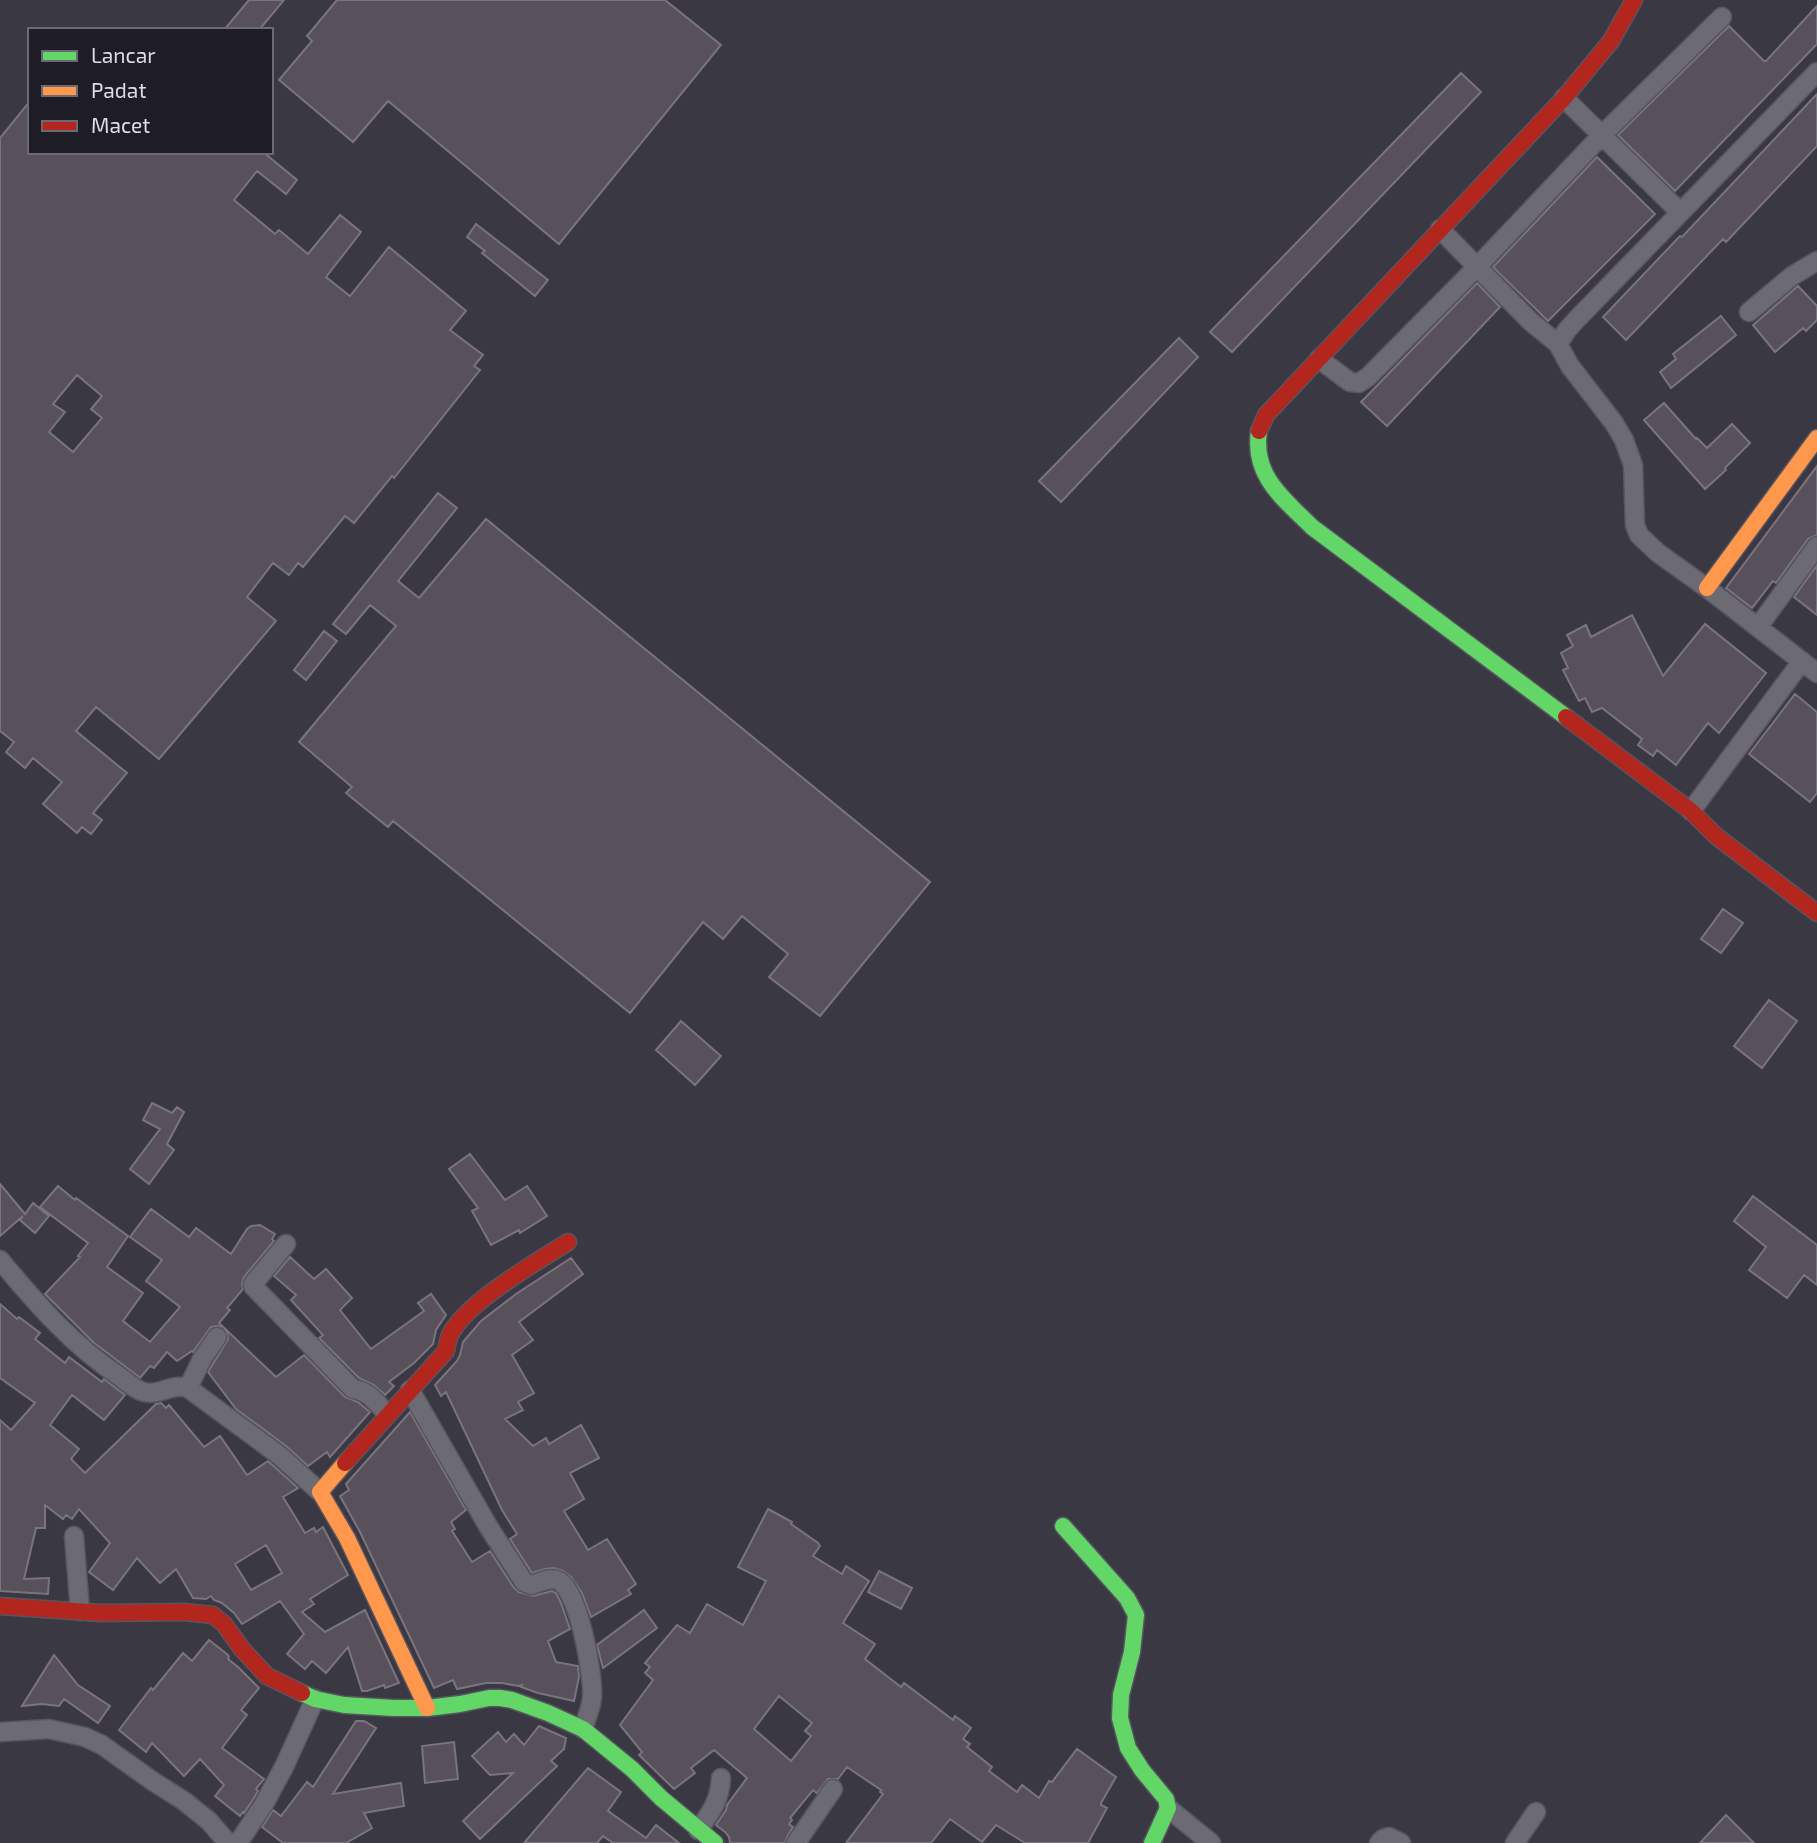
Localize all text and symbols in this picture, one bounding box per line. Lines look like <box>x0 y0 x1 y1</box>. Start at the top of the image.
legend <box>28 28 273 154</box>
text: Lancar <box>91 42 156 67</box>
text: Padat <box>91 77 146 102</box>
text: Macet <box>91 112 150 137</box>

